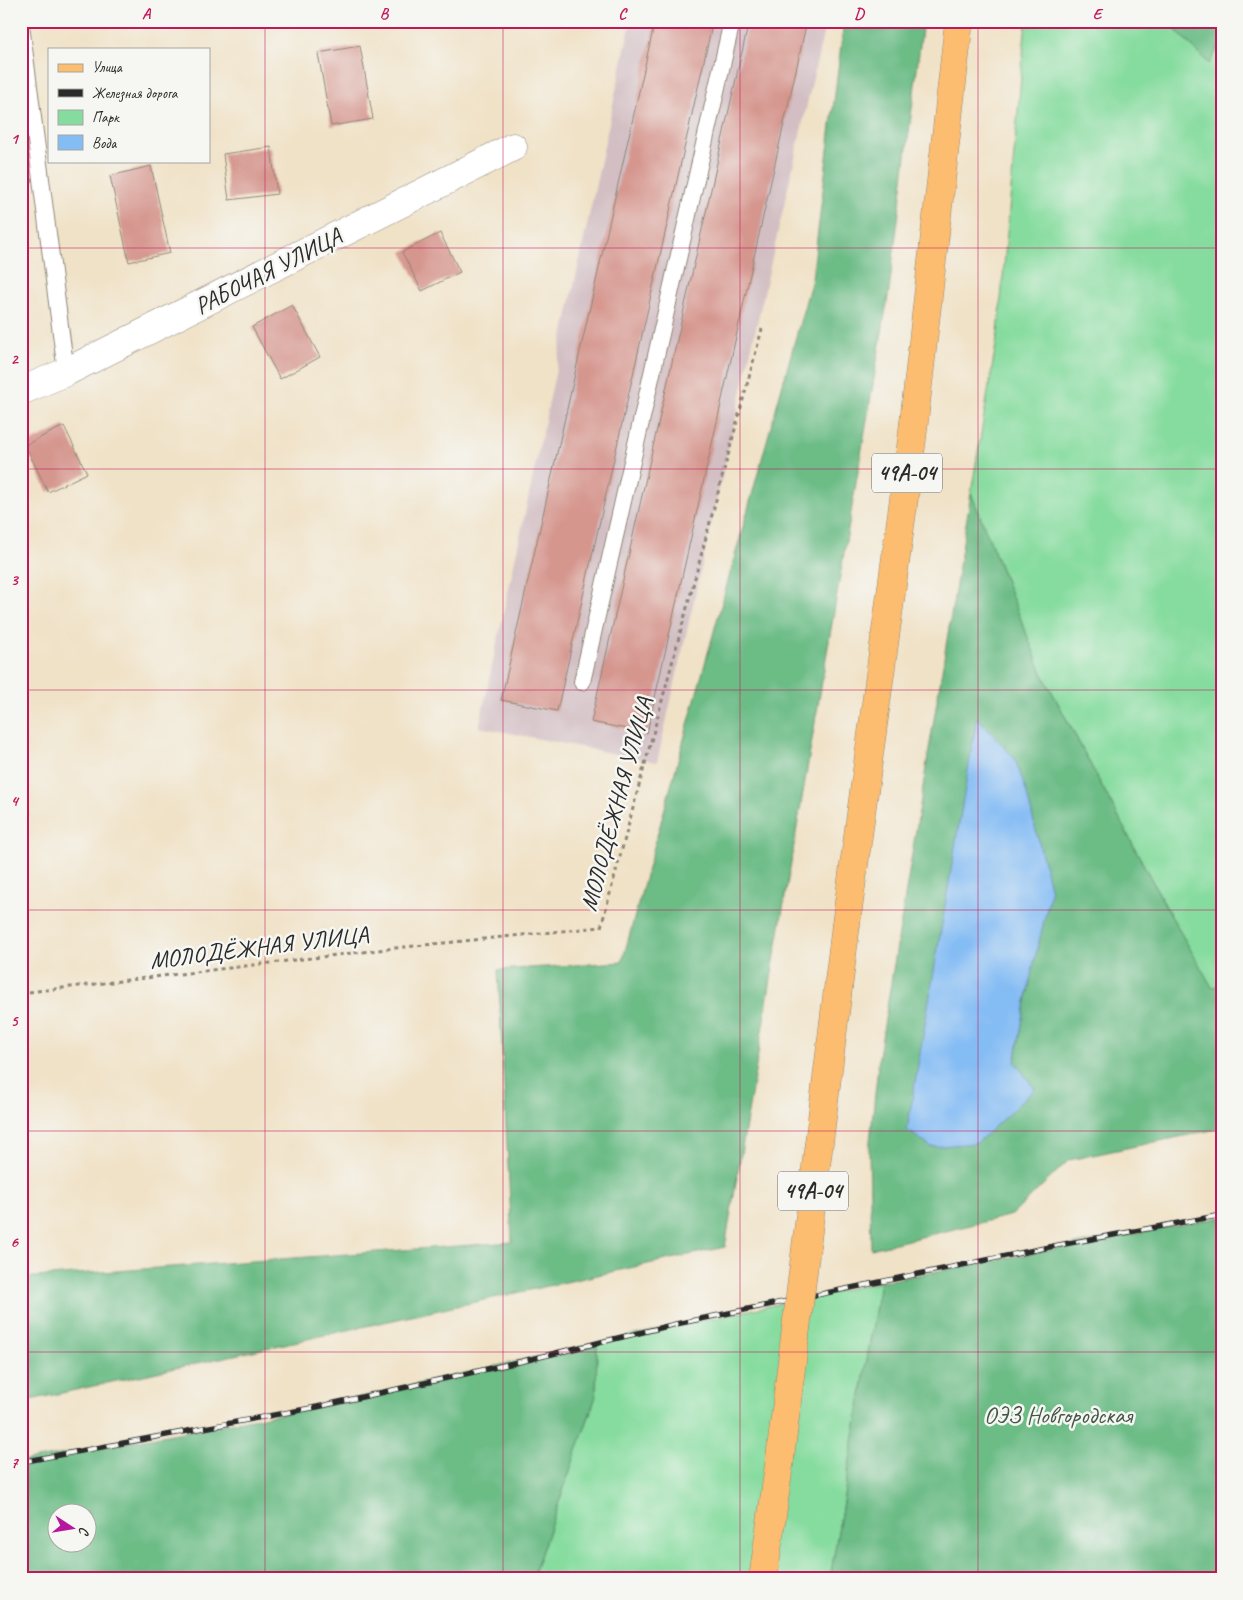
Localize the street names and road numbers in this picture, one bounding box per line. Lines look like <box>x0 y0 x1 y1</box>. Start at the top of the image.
street label: РАБОЧАЯ УЛИЦА <box>189 221 347 321</box>
road number: 49А-04 <box>872 453 942 492</box>
street label: МОЛОДЁЖНАЯ УЛИЦА <box>573 693 659 914</box>
street label: МОЛОДЁЖНАЯ УЛИЦА <box>148 919 371 975</box>
road number: 49А-04 <box>778 1172 848 1210</box>

